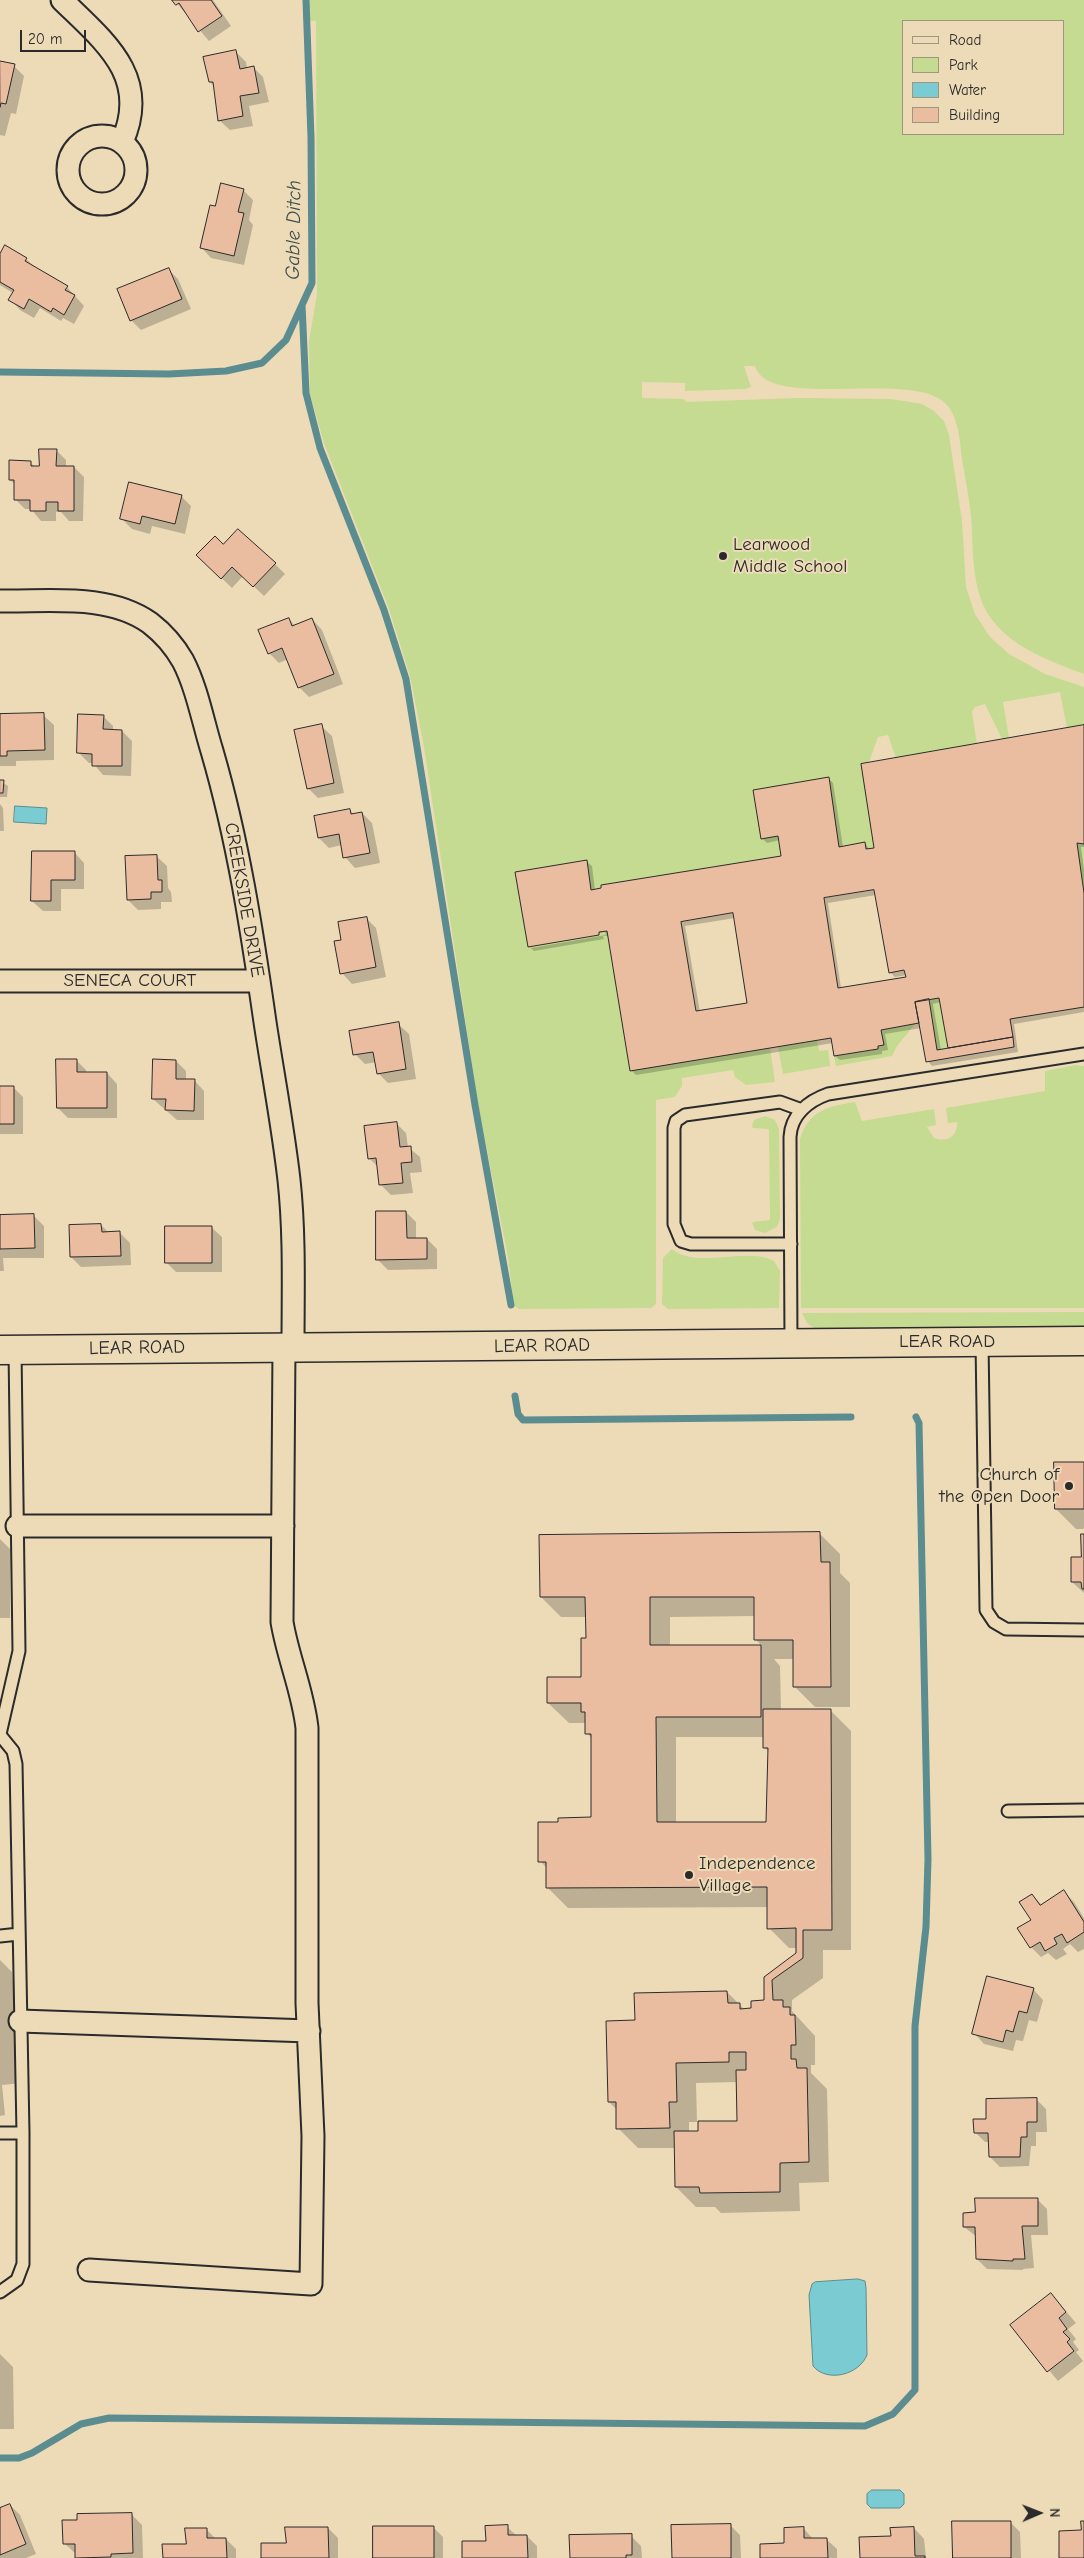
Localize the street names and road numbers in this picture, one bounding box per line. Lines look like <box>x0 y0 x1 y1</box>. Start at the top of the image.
street label: CREEKSIDE DRIVE <box>219 821 269 979</box>
street label: SENECA COURT <box>63 970 197 992</box>
street label: LEAR ROAD <box>899 1331 995 1353</box>
street label: LEAR ROAD <box>494 1334 590 1358</box>
street label: LEAR ROAD <box>89 1336 185 1360</box>

